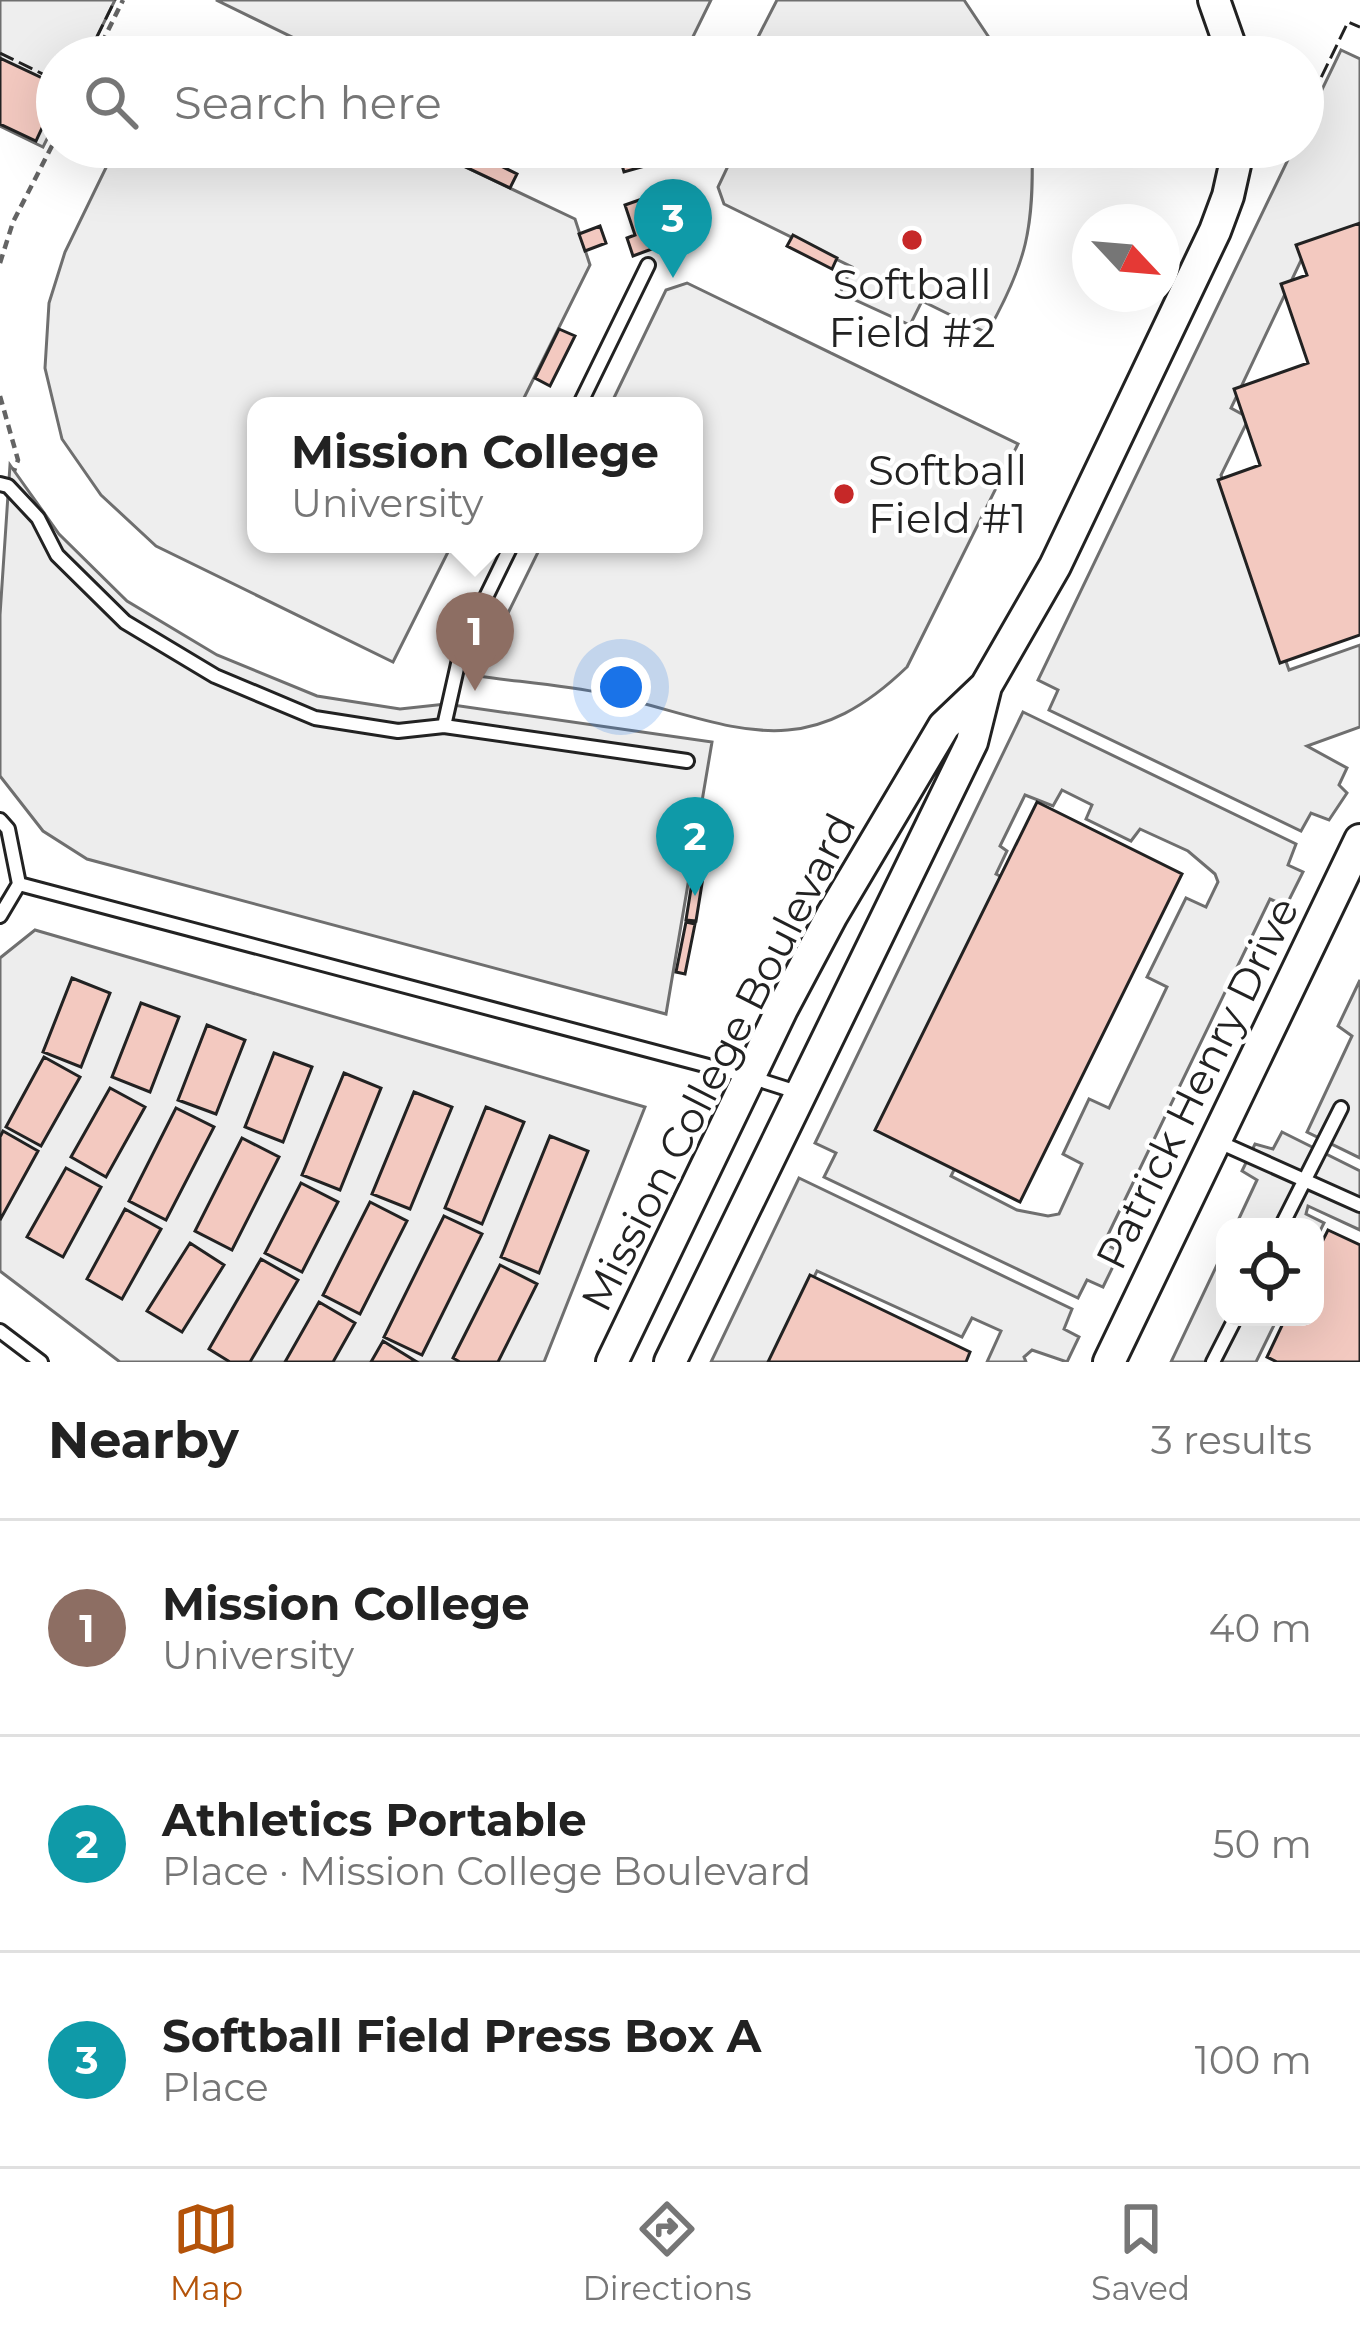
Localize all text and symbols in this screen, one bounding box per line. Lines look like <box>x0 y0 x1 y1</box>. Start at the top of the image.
search box <box>36 36 1324 168</box>
icon: search <box>78 69 144 135</box>
text: Search here <box>174 75 442 130</box>
pin: 3 <box>634 179 712 278</box>
north arrow <box>1072 204 1180 312</box>
marker: Softball Field #2 <box>899 227 925 253</box>
place label: Softball Field #2 <box>828 258 996 358</box>
popup <box>247 397 703 553</box>
text: Mission College <box>291 424 659 479</box>
place label: Softball Field #1 <box>868 444 1027 544</box>
text: University <box>291 479 483 527</box>
marker: Softball Field #1 <box>831 481 857 507</box>
pin: 1 <box>436 592 514 691</box>
your location <box>591 657 651 717</box>
pin: 2 <box>656 797 734 896</box>
street label: Mission College Boulevard <box>570 804 866 1320</box>
street label: Patrick Henry Drive <box>1084 889 1310 1277</box>
map controls <box>1216 1218 1324 1326</box>
button: locate <box>1216 1218 1324 1326</box>
text: Nearby <box>48 1409 239 1471</box>
text: 3 results <box>1151 1416 1312 1464</box>
text: Mission College <box>162 1576 530 1631</box>
text: 1 <box>79 1604 95 1652</box>
text: 40 m <box>1209 1604 1312 1652</box>
text: University <box>162 1631 354 1679</box>
text: Athletics Portable <box>162 1792 587 1847</box>
text: 2 <box>75 1820 99 1868</box>
text: 50 m <box>1213 1820 1312 1868</box>
text: Place · Mission College Boulevard <box>162 1847 811 1895</box>
text: Softball Field Press Box A <box>162 2008 761 2063</box>
text: 3 <box>75 2036 99 2084</box>
text: 100 m <box>1195 2036 1312 2084</box>
text: Place <box>162 2063 269 2111</box>
tab: Map <box>170 2196 243 2308</box>
tab: Directions <box>583 2196 752 2308</box>
tab: Saved <box>1091 2196 1190 2308</box>

